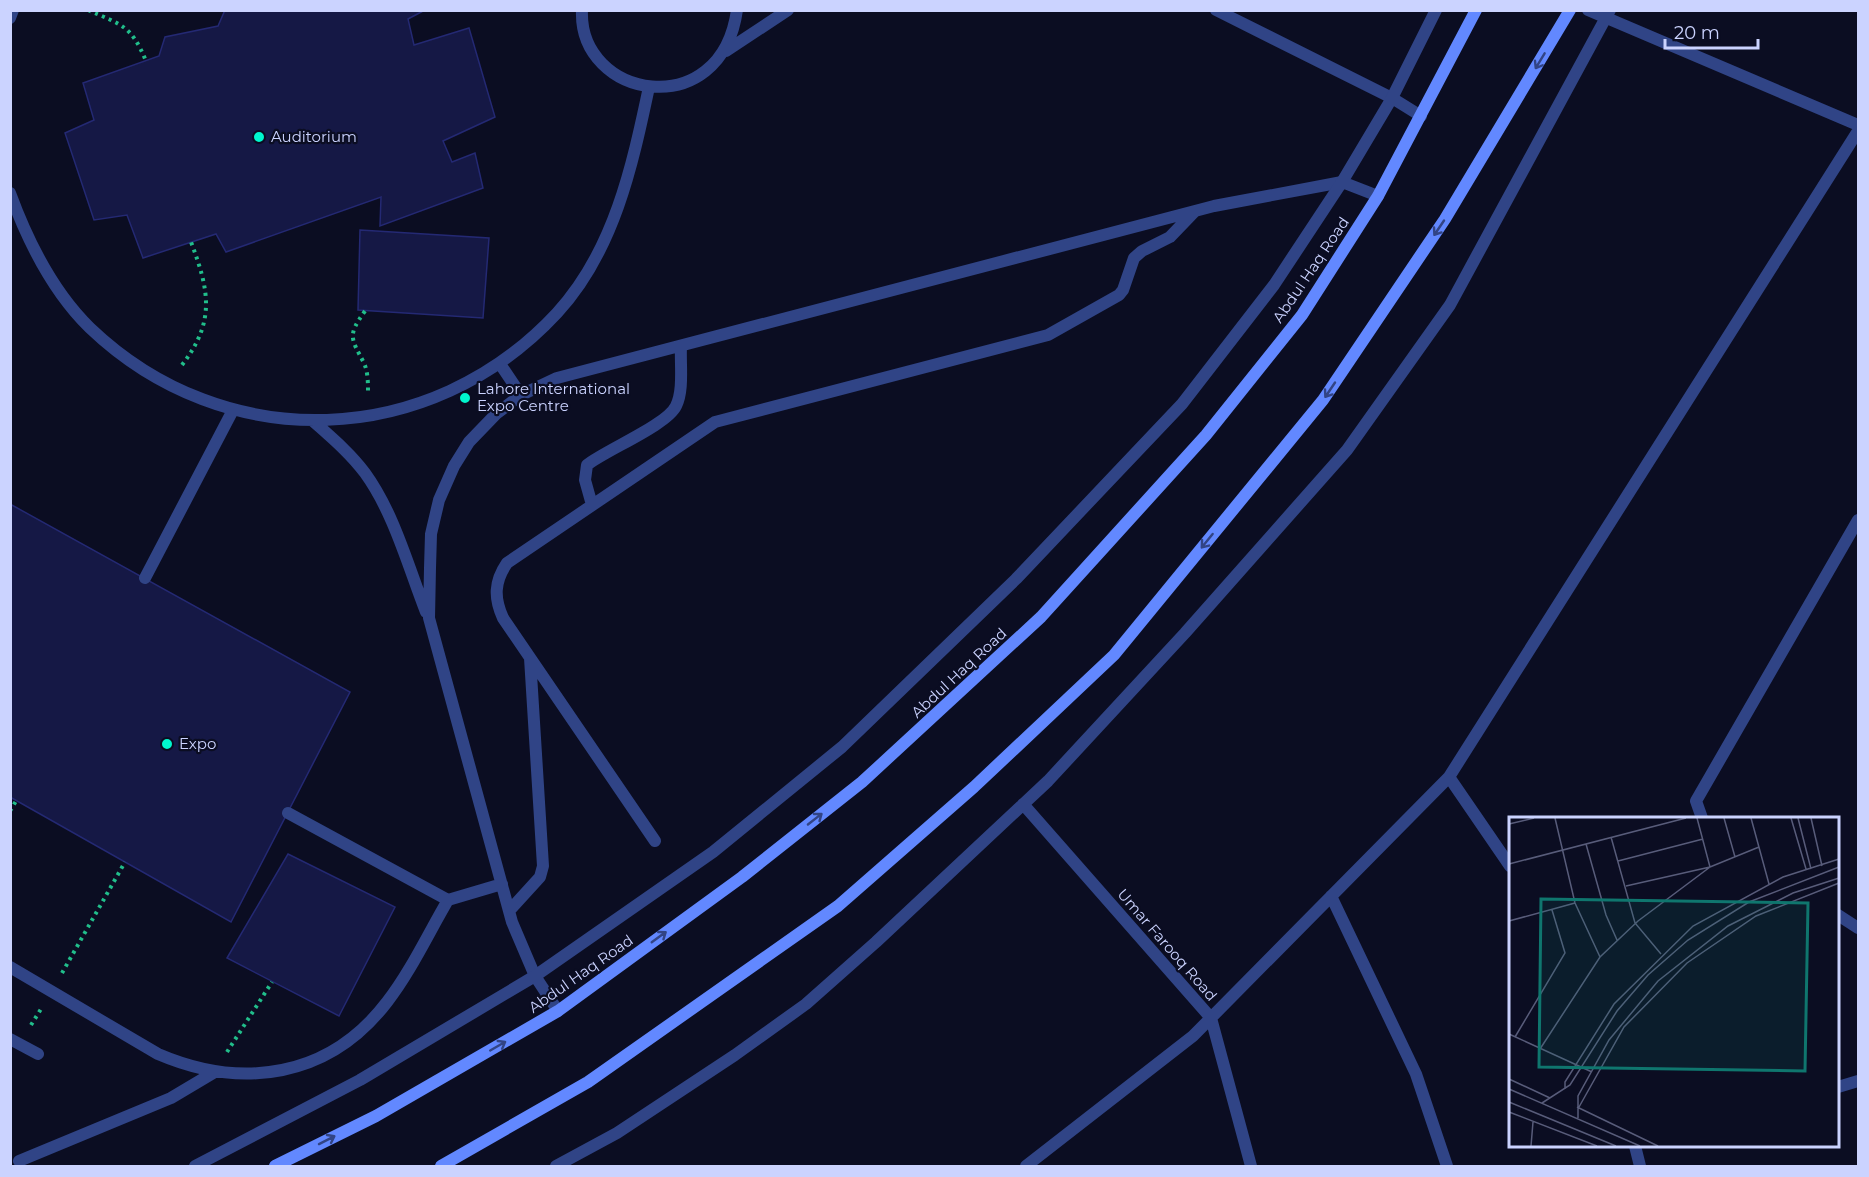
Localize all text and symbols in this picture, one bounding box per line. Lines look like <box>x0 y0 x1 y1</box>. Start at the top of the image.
scale bar <box>1665 12 1758 50</box>
text: 20 m <box>1674 22 1720 44</box>
one-way arrow <box>1533 52 1545 69</box>
place label: Auditorium <box>271 127 357 146</box>
marker: Auditorium <box>252 130 266 144</box>
street label: Abdul Haq Road <box>1268 213 1353 326</box>
one-way arrow <box>1433 219 1445 236</box>
place label: Lahore International Expo Centre <box>477 379 630 415</box>
one-way arrow <box>1324 381 1336 397</box>
marker: Lahore International Expo Centre <box>458 391 472 405</box>
one-way arrow <box>1201 533 1214 549</box>
street label: Abdul Haq Road <box>907 624 1010 722</box>
place label: Expo <box>179 734 216 753</box>
marker: Expo <box>160 737 174 751</box>
one-way arrow <box>807 813 823 826</box>
inset map <box>1509 817 1839 1147</box>
street label: Umar Farooq Road <box>1113 885 1221 1005</box>
street label: Abdul Haq Road <box>525 930 637 1017</box>
one-way arrow <box>651 931 667 943</box>
one-way arrow <box>489 1039 506 1051</box>
one-way arrow <box>318 1134 336 1146</box>

